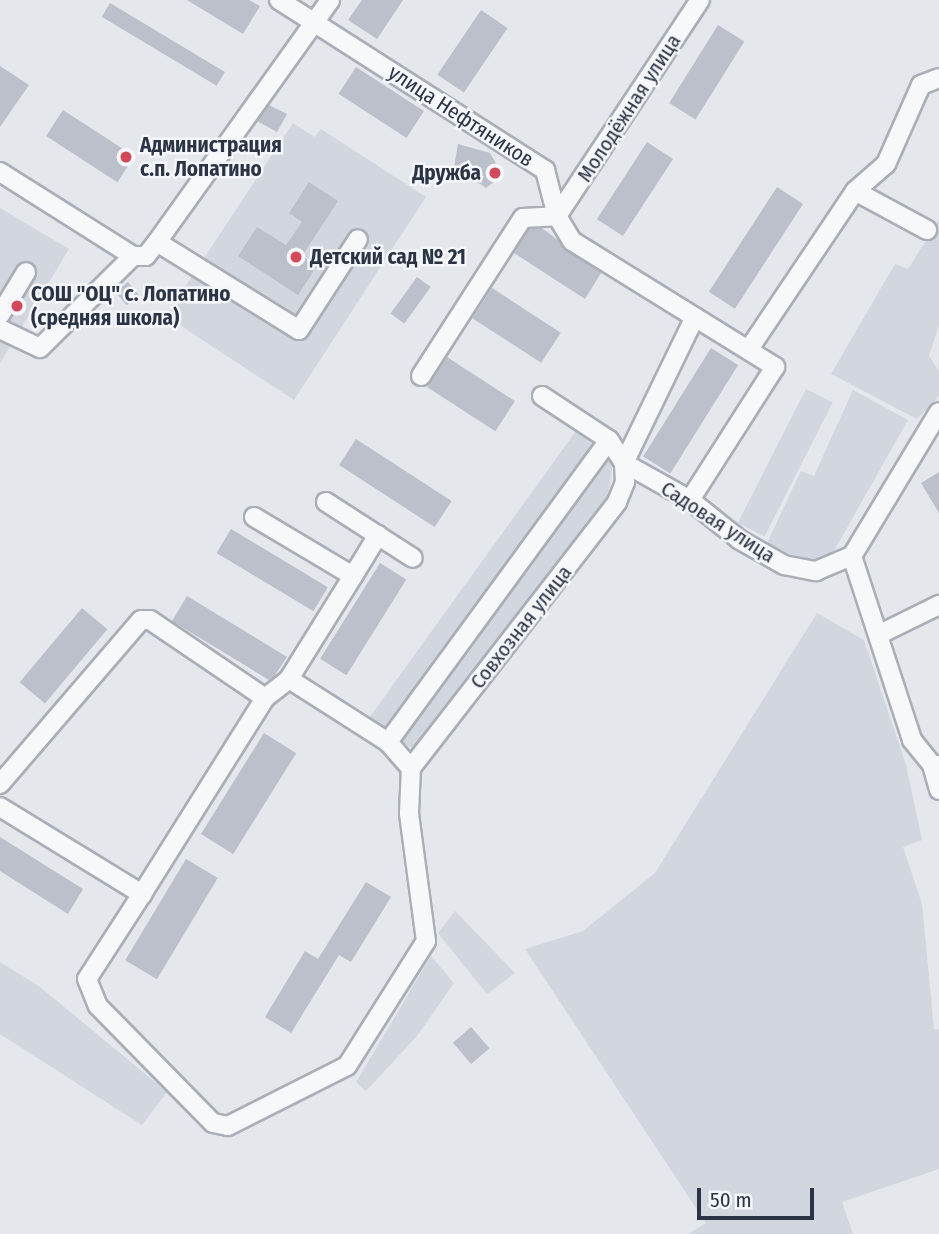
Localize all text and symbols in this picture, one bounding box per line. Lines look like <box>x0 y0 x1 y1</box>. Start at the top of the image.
street label: Молодёжная улица <box>572 29 686 187</box>
street label: улица Нефтяников <box>384 60 538 172</box>
place label: Администрация с.п. Лопатино <box>140 132 282 182</box>
marker: Администрация с.п. Лопатино <box>118 149 134 165</box>
place label: Дружба <box>412 160 481 186</box>
marker: Дружба <box>487 165 503 181</box>
place label: Детский сад № 21 <box>310 244 466 270</box>
marker: Детский сад № 21 <box>288 249 304 265</box>
place label: СОШ "ОЦ" с. Лопатино (средняя школа) <box>31 281 230 331</box>
marker: СОШ "ОЦ" с. Лопатино (средняя школа) <box>9 298 25 314</box>
street label: Садовая улица <box>656 476 780 568</box>
street label: Совхозная улица <box>465 560 577 694</box>
scale bar <box>701 1174 818 1218</box>
text: 50 m <box>710 1187 752 1213</box>

